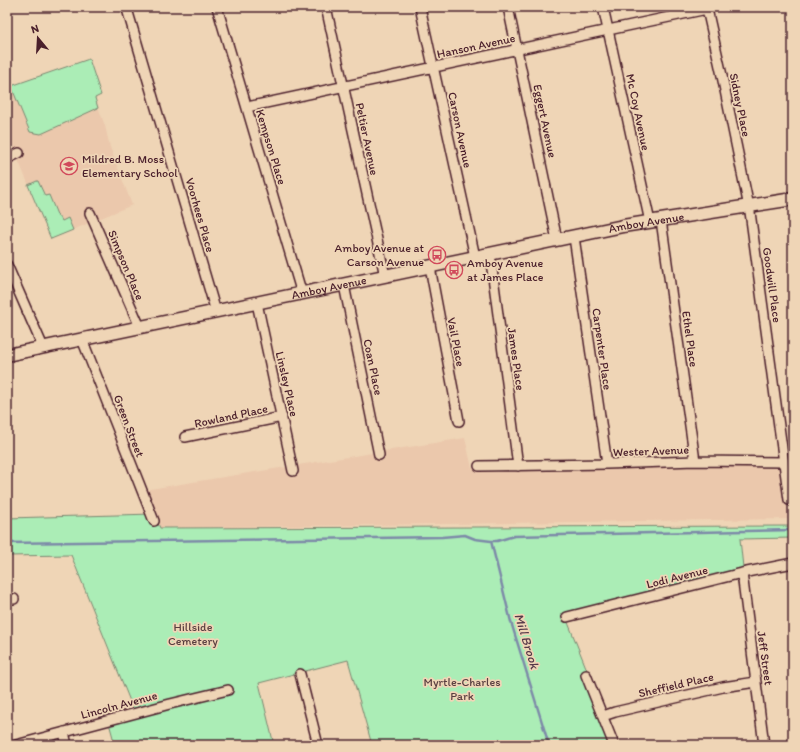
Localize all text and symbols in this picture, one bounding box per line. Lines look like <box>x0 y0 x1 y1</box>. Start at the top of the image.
north arrow <box>18 18 58 58</box>
text: N <box>30 22 41 36</box>
street label: Hanson Avenue <box>435 31 517 61</box>
street label: Mc Coy Avenue <box>623 72 653 152</box>
street label: Sidney Place <box>726 72 754 138</box>
street label: Eggert Avenue <box>530 83 560 159</box>
street label: Carson Avenue <box>445 91 475 170</box>
street label: Peltier Avenue <box>352 101 382 177</box>
street label: Kempson Place <box>253 108 289 187</box>
place label: Mildred B. Moss Elementary School <box>82 152 178 180</box>
school or university icon: Mildred B. Moss Elementary School <box>59 156 79 176</box>
street label: Voorhees Place <box>183 176 217 254</box>
street label: Amboy Avenue <box>607 209 685 236</box>
street label: Simpson Place <box>105 228 147 302</box>
place label: Amboy Avenue at Carson Avenue <box>335 241 424 269</box>
bus stop icon: Amboy Avenue at Carson Avenue <box>427 245 447 265</box>
street label: Goodwill Place <box>760 247 784 324</box>
place label: Amboy Avenue at James Place <box>467 256 544 284</box>
bus stop icon: Amboy Avenue at James Place <box>444 260 464 280</box>
street label: Amboy Avenue <box>290 273 368 302</box>
street label: Carpenter Place <box>589 307 615 391</box>
street label: Ethel Place <box>679 310 701 368</box>
street label: Vail Place <box>444 316 468 368</box>
street label: James Place <box>505 327 527 392</box>
street label: Coan Place <box>360 338 386 397</box>
street label: Linsley Place <box>273 350 301 418</box>
street label: Green Street <box>111 393 147 460</box>
street label: Rowland Place <box>193 401 269 431</box>
street label: Wester Avenue <box>613 443 690 459</box>
street label: Lodi Avenue <box>645 563 709 591</box>
water label: Mill Brook <box>511 611 543 672</box>
park label: Hillside Cemetery <box>168 620 218 648</box>
street label: Jeff Street <box>754 630 776 687</box>
street label: Sheffield Place <box>637 669 715 700</box>
park label: Myrtle-Charles Park <box>423 675 501 703</box>
street label: Lincoln Avenue <box>79 688 159 722</box>

